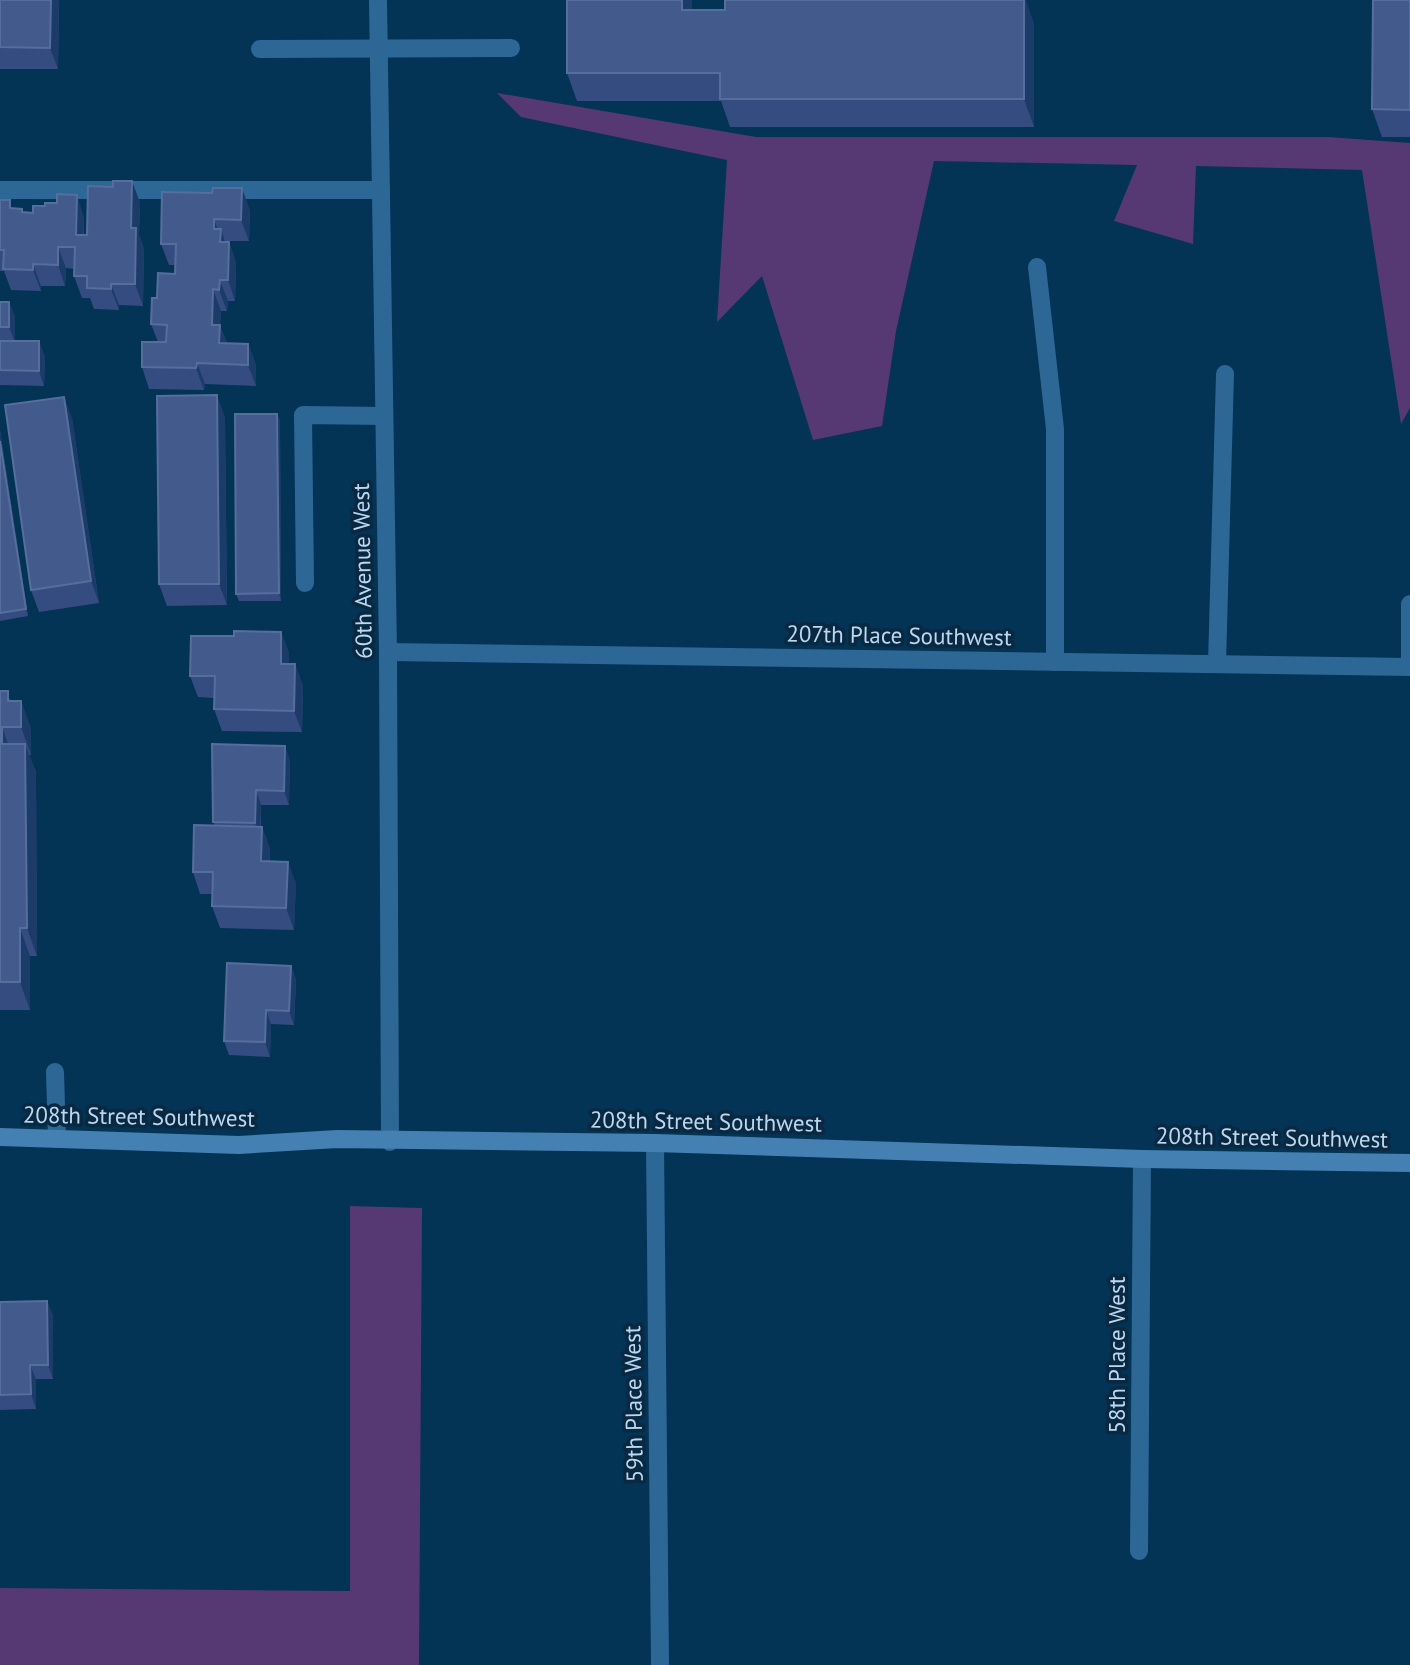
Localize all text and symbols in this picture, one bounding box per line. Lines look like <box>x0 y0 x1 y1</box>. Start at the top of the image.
street label: 60th Avenue West <box>346 483 378 659</box>
street label: 207th Place Southwest <box>786 619 1012 651</box>
street label: 208th Street Southwest <box>23 1099 256 1133</box>
street label: 208th Street Southwest <box>590 1104 823 1138</box>
street label: 208th Street Southwest <box>1156 1120 1389 1154</box>
street label: 58th Place West <box>1102 1276 1131 1434</box>
street label: 59th Place West <box>617 1325 649 1483</box>

